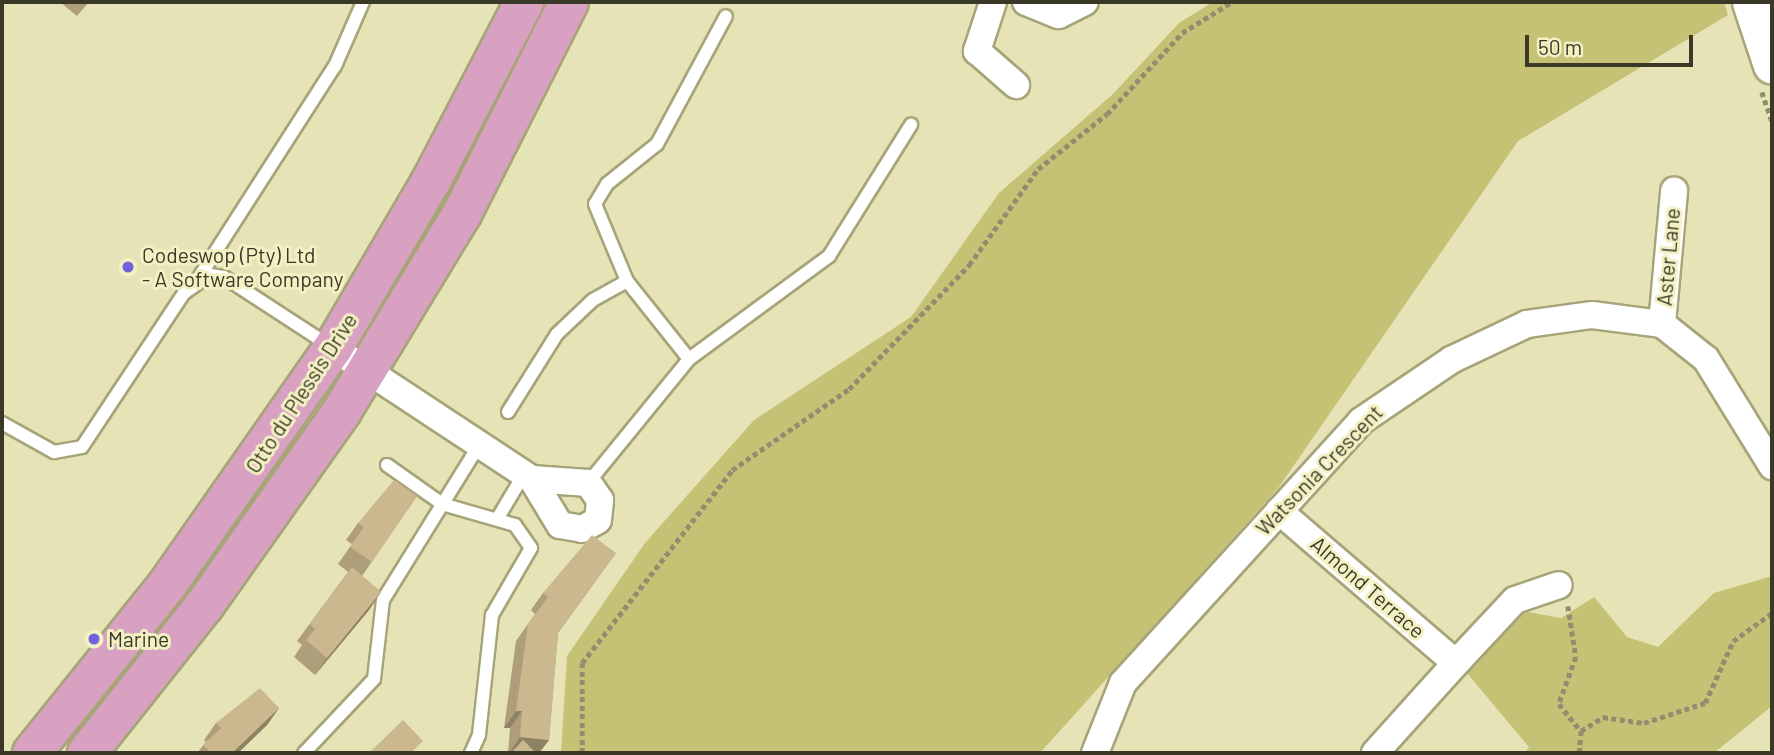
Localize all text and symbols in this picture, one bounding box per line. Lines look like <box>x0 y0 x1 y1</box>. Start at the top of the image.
scale bar <box>1529 21 1697 65</box>
text: 50 m <box>1538 34 1582 59</box>
street label: Aster Lane <box>1651 207 1685 307</box>
place label: Codeswop (Pty) Ltd - A Software Company <box>142 242 343 292</box>
marker: Codeswop (Pty) Ltd - A Software Company <box>120 259 136 275</box>
street label: Otto du Plessis Drive <box>240 308 362 478</box>
street label: Watsonia Crescent <box>1250 400 1388 540</box>
street label: Almond Terrace <box>1306 531 1430 643</box>
place label: Marine <box>108 626 169 652</box>
marker: Marine <box>86 631 102 647</box>

